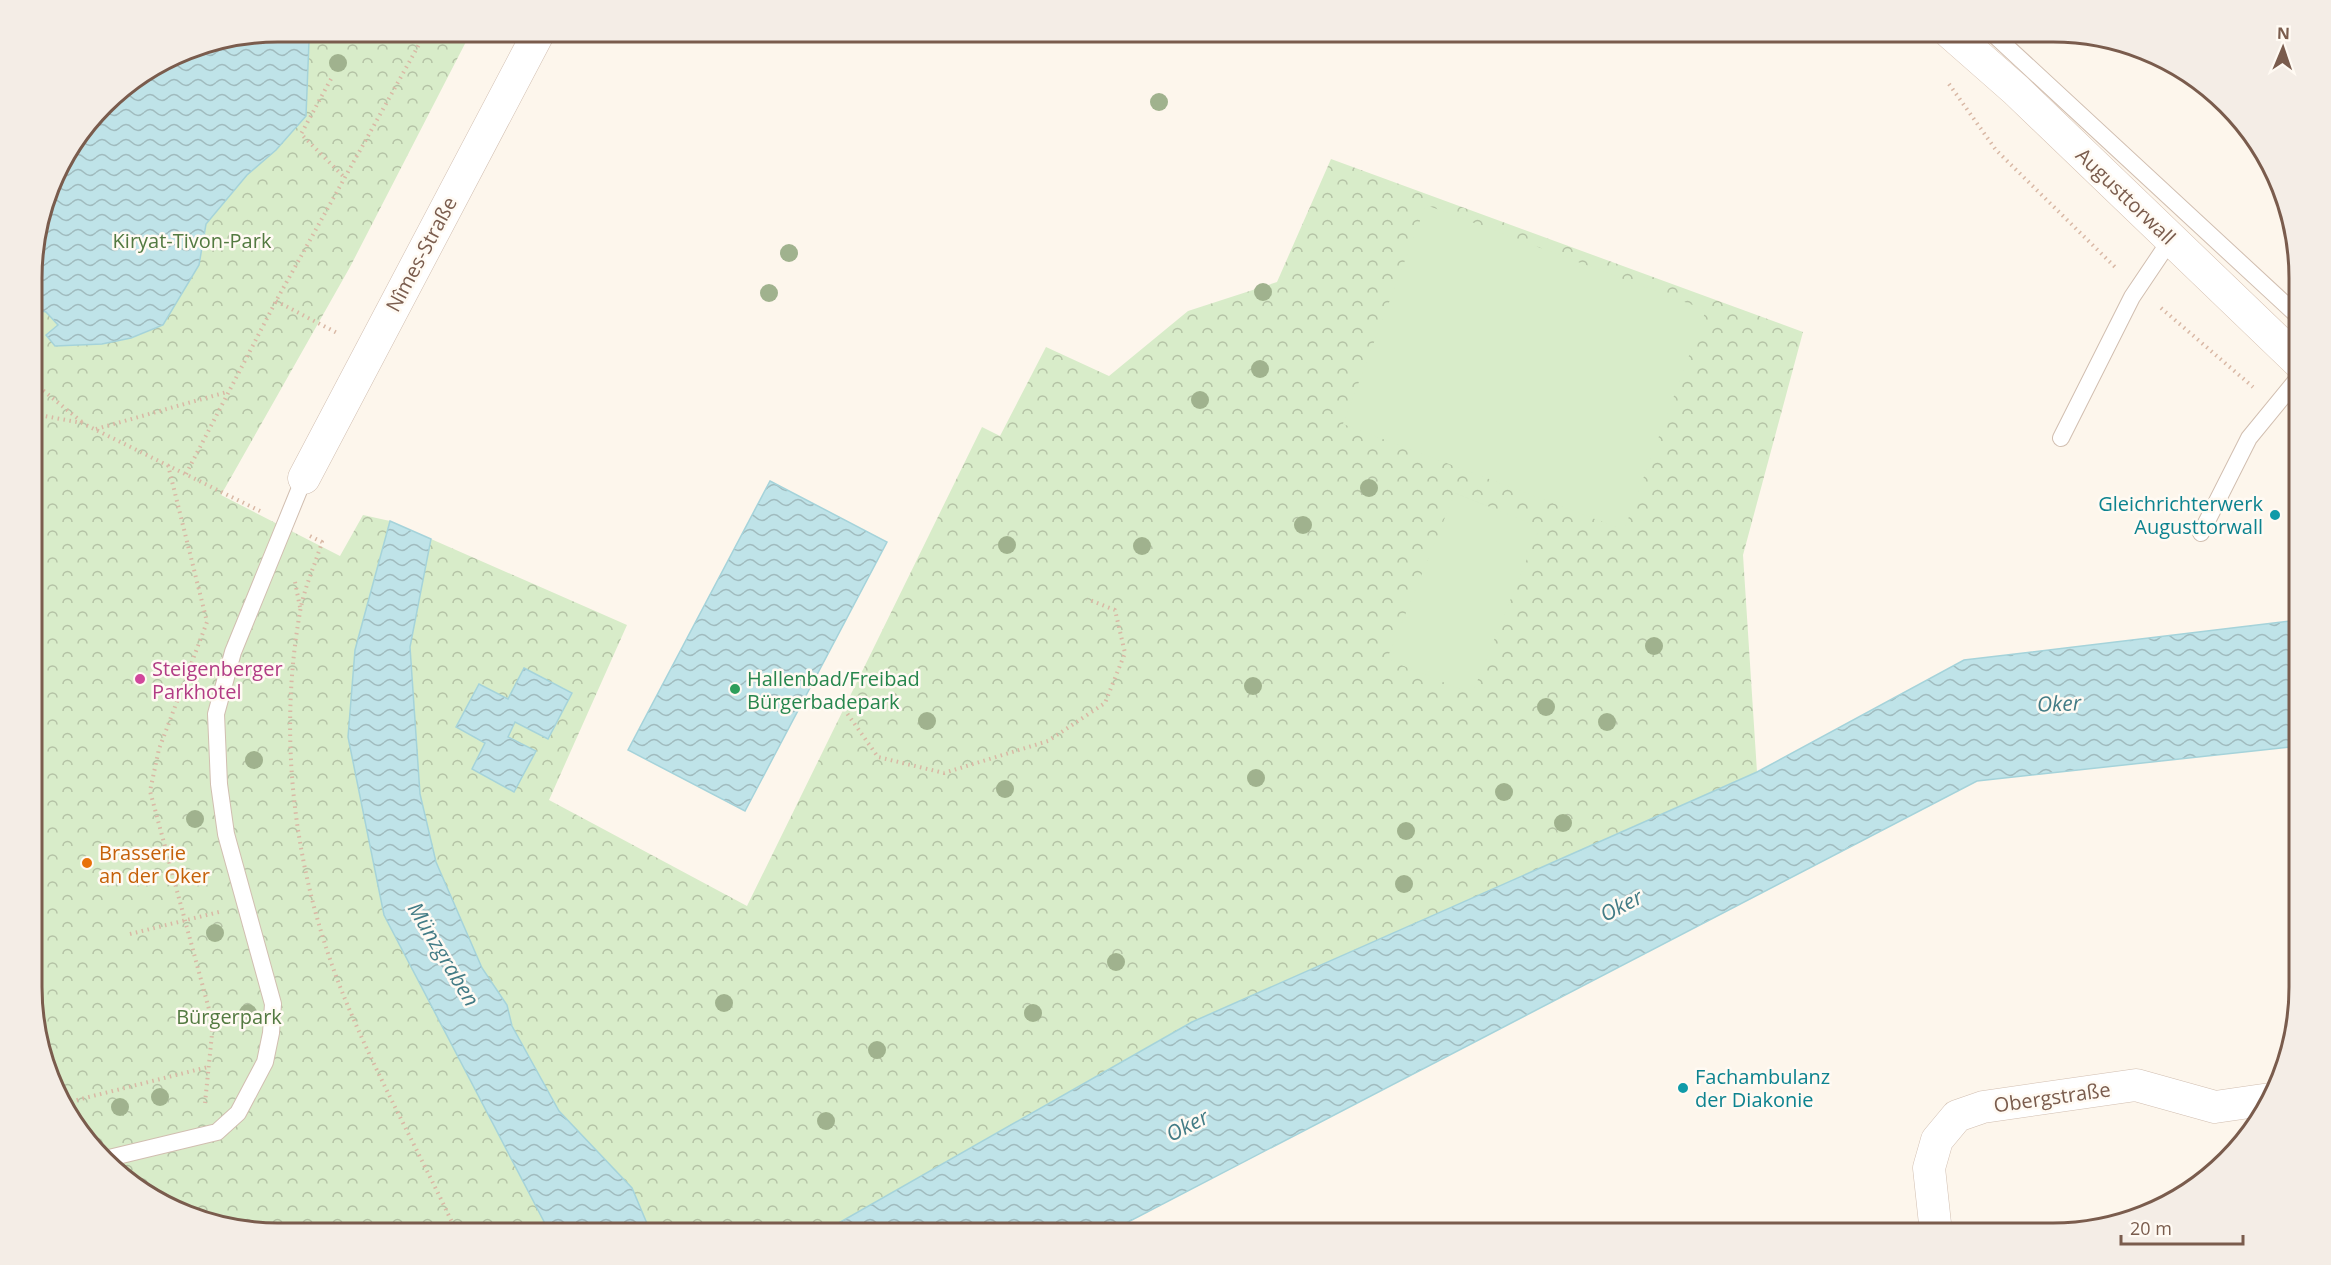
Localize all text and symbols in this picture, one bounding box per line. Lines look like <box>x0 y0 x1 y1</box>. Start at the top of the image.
north arrow <box>2253 18 2313 78</box>
text: N <box>2277 22 2290 44</box>
street label: Augusttorwall <box>2070 142 2182 250</box>
street label: Nîmes-Straße <box>379 192 463 316</box>
park label: Kiryat-Tivon-Park <box>113 227 272 254</box>
place label: Gleichrichterwerk Augusttorwall <box>2098 490 2263 540</box>
marker: Gleichrichterwerk Augusttorwall <box>2268 508 2282 522</box>
place label: Steigenberger Parkhotel <box>152 655 283 705</box>
place label: Hallenbad/Freibad Bürgerbadepark <box>747 665 920 715</box>
marker: Steigenberger Parkhotel <box>133 672 147 686</box>
marker: Hallenbad/Freibad Bürgerbadepark <box>728 682 742 696</box>
water label: Oker <box>2036 688 2082 718</box>
place label: Brasserie an der Oker <box>99 839 210 889</box>
marker: Brasserie an der Oker <box>80 856 94 870</box>
water label: Oker <box>1595 882 1648 927</box>
water label: Münzgraben <box>402 897 486 1011</box>
park label: Bürgerpark <box>176 1003 282 1030</box>
place label: Fachambulanz der Diakonie <box>1695 1063 1830 1113</box>
street label: Obergstraße <box>1992 1075 2112 1119</box>
marker: Fachambulanz der Diakonie <box>1676 1081 1690 1095</box>
water label: Oker <box>1161 1102 1214 1147</box>
scale bar <box>2121 1208 2242 1246</box>
text: 20 m <box>2130 1216 2172 1240</box>

